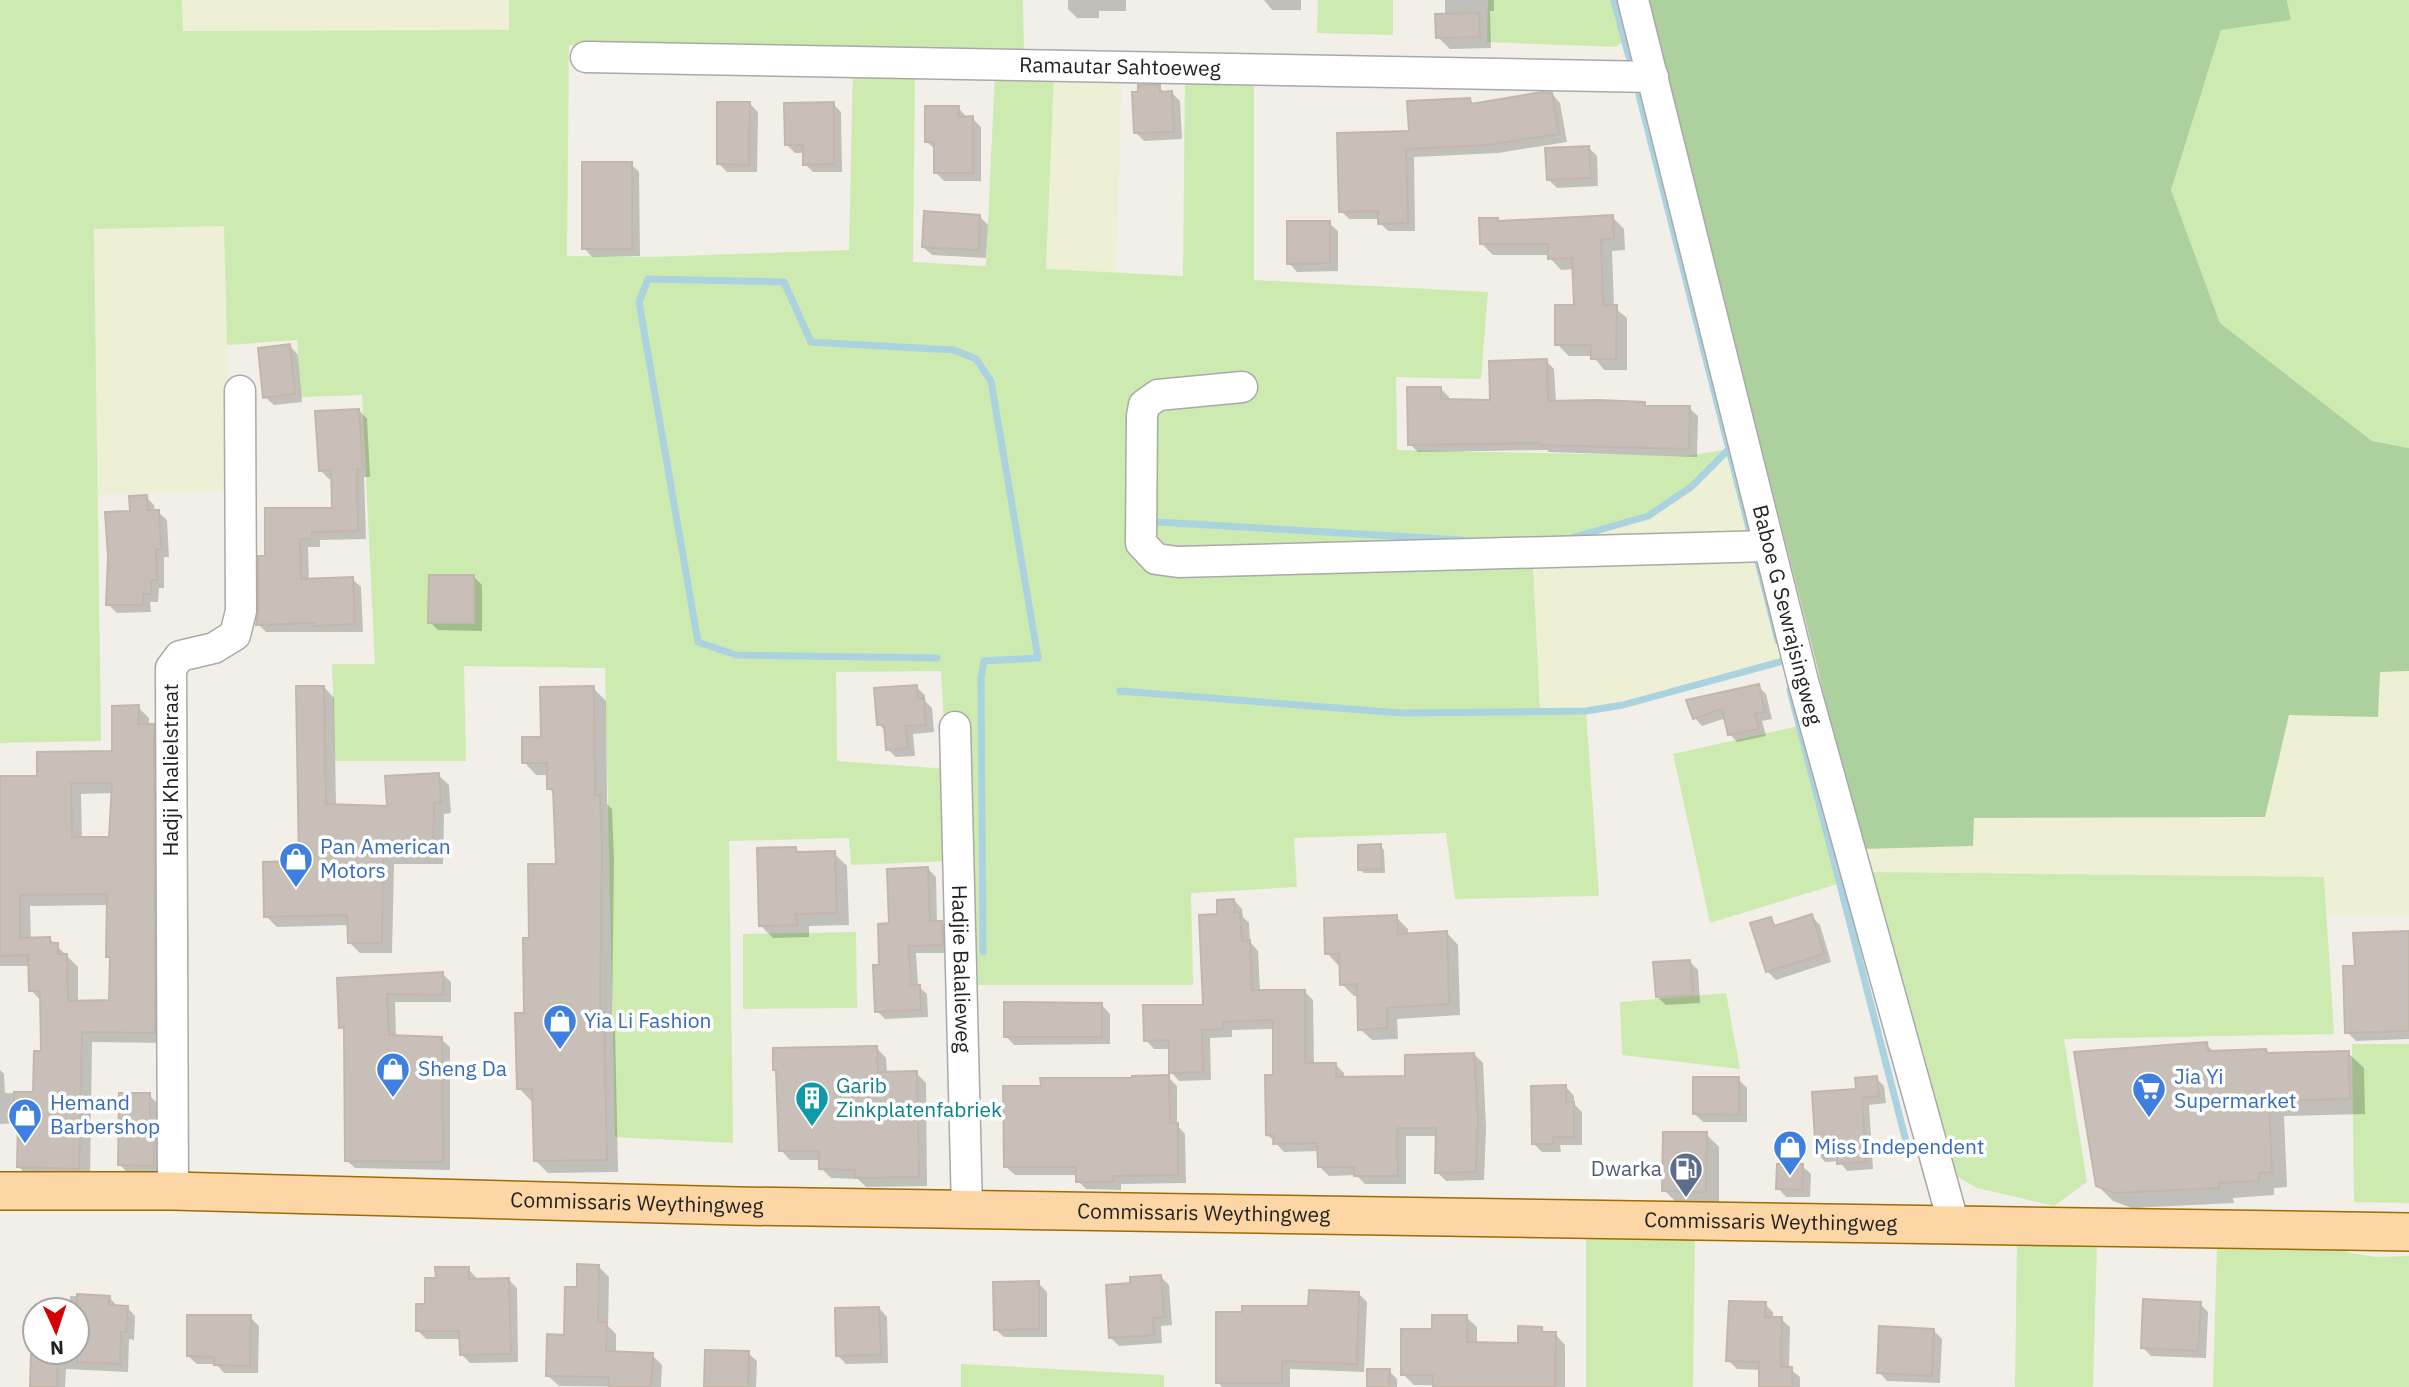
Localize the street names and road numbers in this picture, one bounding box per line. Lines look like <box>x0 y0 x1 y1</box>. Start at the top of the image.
street label: Ramautar Sahtoeweg <box>1019 50 1221 82</box>
street label: Baboe G Sewrajsingweg <box>1747 502 1830 728</box>
street label: Hadji Khalielstraat <box>156 683 184 857</box>
street label: Hadjie Balalieweg <box>946 884 978 1053</box>
street label: Commissaris Weythingweg <box>510 1185 764 1219</box>
street label: Commissaris Weythingweg <box>1077 1196 1331 1228</box>
street label: Commissaris Weythingweg <box>1644 1205 1897 1237</box>

